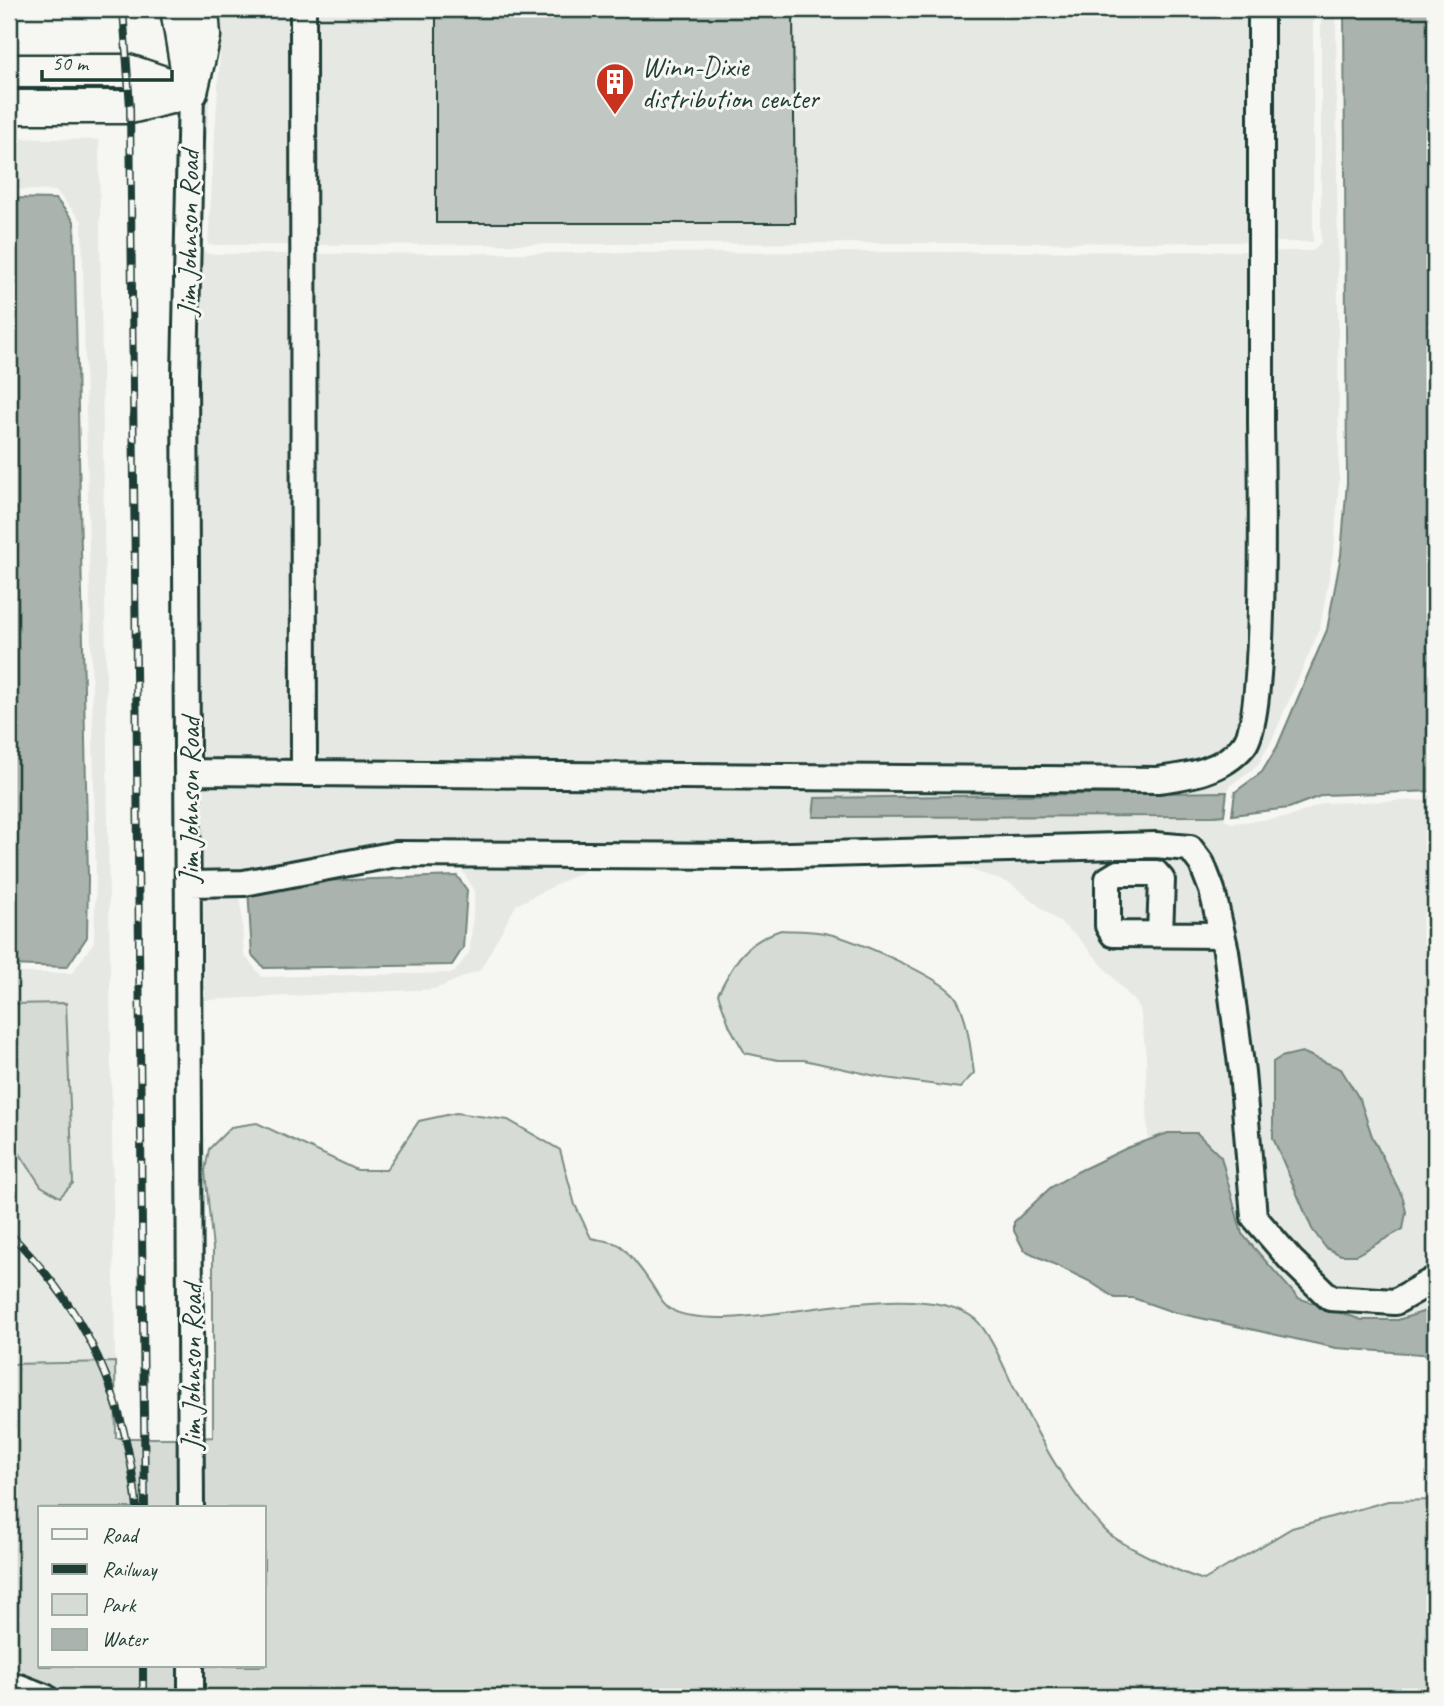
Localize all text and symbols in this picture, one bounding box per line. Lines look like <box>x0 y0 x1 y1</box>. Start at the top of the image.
scale bar <box>42 38 172 82</box>
place label: Winn-Dixie distribution center <box>642 49 821 116</box>
text: 50 m <box>52 50 90 76</box>
building icon: Winn-Dixie distribution center <box>594 61 636 116</box>
street label: Jim Johnson Road <box>169 146 207 318</box>
street label: Jim Johnson Road <box>172 713 207 885</box>
street label: Jim Johnson Road <box>174 1280 209 1452</box>
legend <box>38 1506 266 1668</box>
text: Road <box>102 1522 141 1548</box>
text: Railway <box>102 1556 158 1582</box>
text: Park <box>102 1592 137 1618</box>
text: Water <box>102 1626 149 1652</box>

